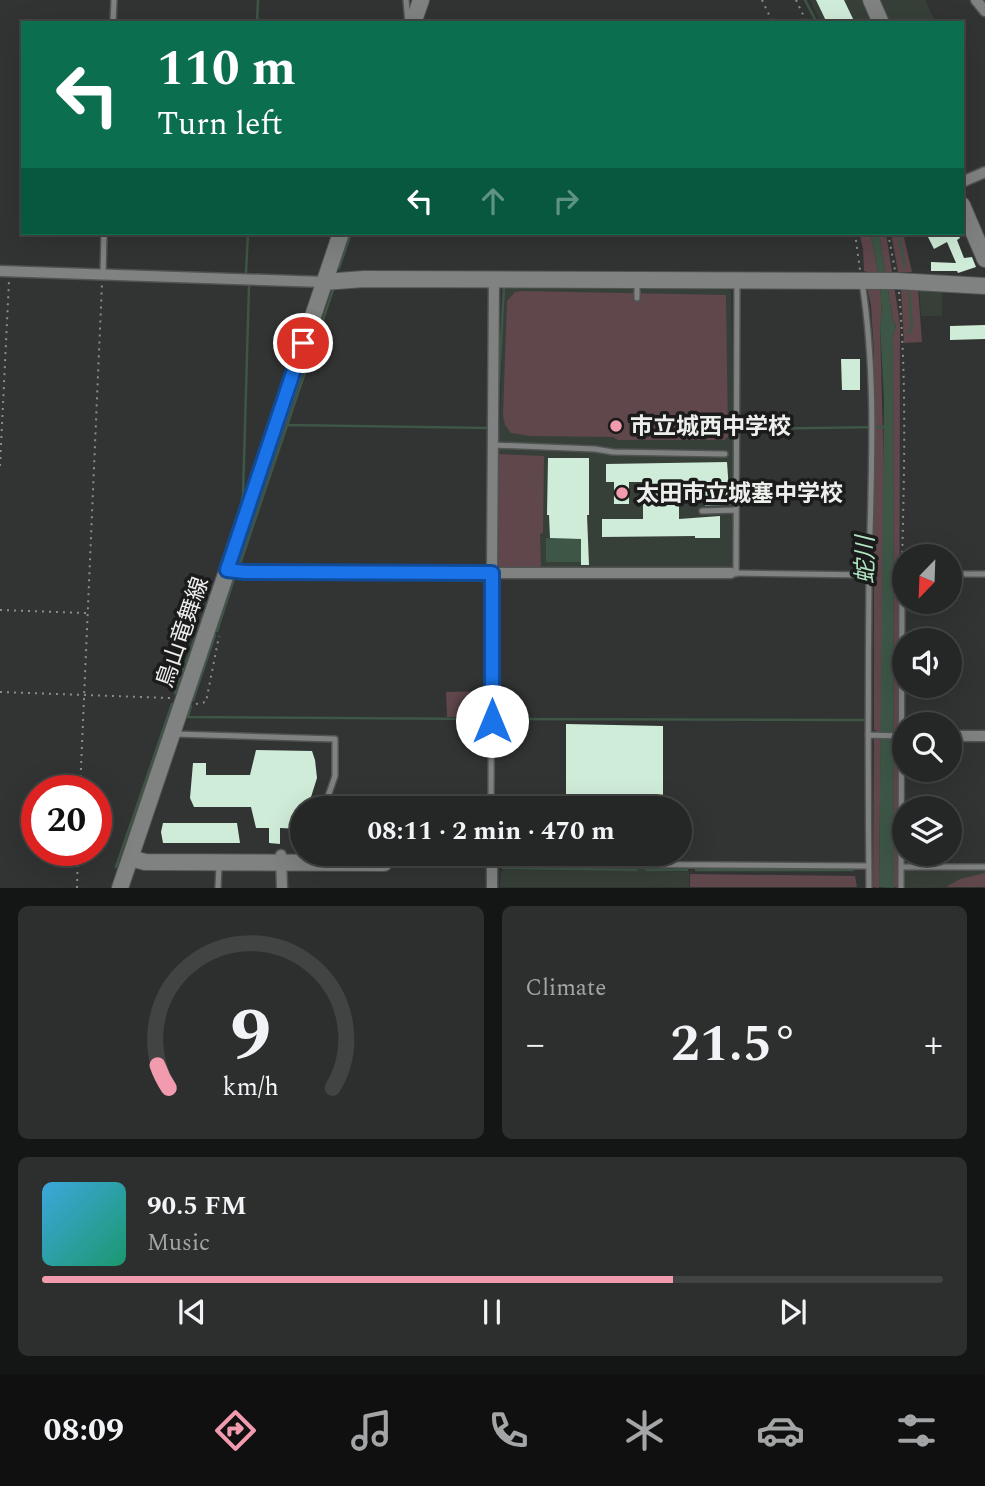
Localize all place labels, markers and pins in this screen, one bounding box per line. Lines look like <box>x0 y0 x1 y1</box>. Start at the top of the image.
pin <box>273 313 333 373</box>
place label: 市立城西中学校 <box>630 410 791 445</box>
marker: 市立城西中学校 <box>608 418 624 434</box>
place label: 太田市立城塞中学校 <box>636 477 843 512</box>
marker: 太田市立城塞中学校 <box>614 485 630 501</box>

